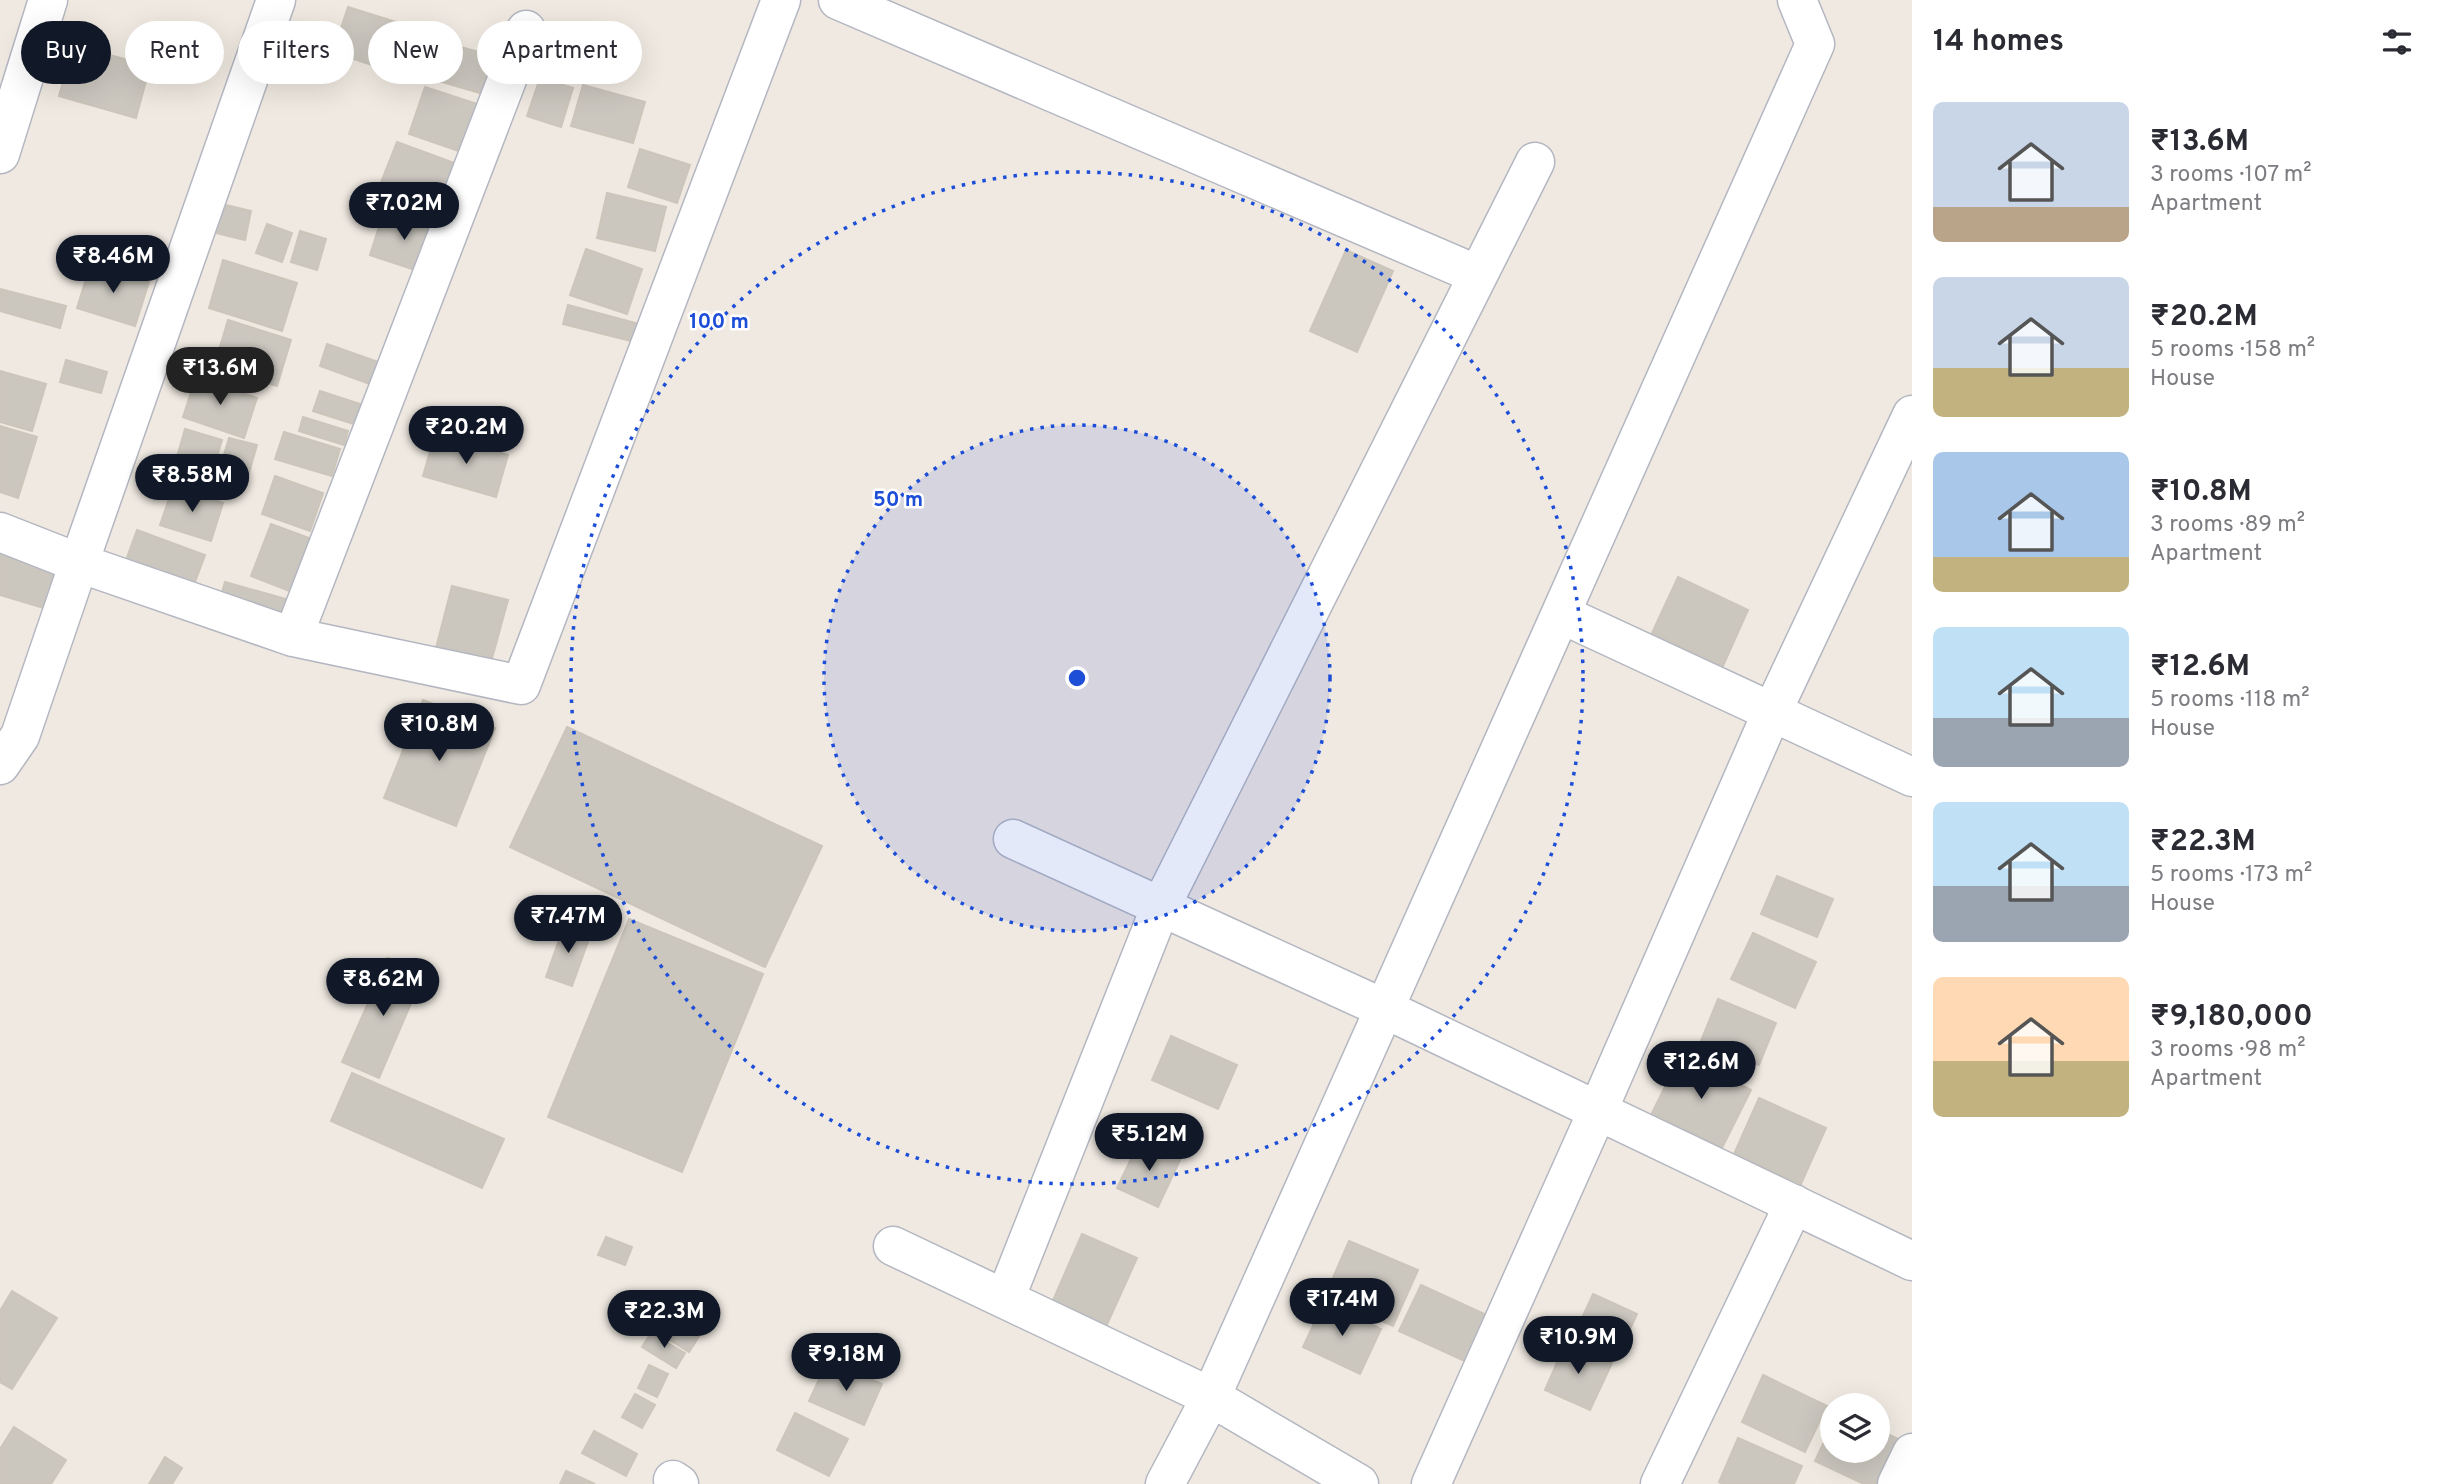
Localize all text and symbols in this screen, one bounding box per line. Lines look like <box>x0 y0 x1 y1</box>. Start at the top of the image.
chip: Buy <box>21 21 111 84</box>
chip: Rent <box>125 21 224 84</box>
chip: Filters <box>238 21 354 84</box>
chip: New <box>368 21 463 84</box>
chip: Apartment <box>477 21 642 84</box>
icon: filters <box>2378 23 2416 61</box>
text: 14 homes <box>1933 24 2064 61</box>
text: ₹13.6M <box>2150 124 2249 161</box>
icon: home <box>1989 130 2073 214</box>
text: 3 rooms · 107 m² <box>2150 161 2312 190</box>
pin: ₹7.02M <box>347 182 461 242</box>
text: ₹7.02M <box>365 190 443 219</box>
text: Apartment <box>2150 190 2262 219</box>
pin: ₹8.46M <box>56 236 170 295</box>
text: ₹8.46M <box>72 243 154 272</box>
text: ₹20.2M <box>2150 299 2258 336</box>
icon: home <box>1989 305 2073 389</box>
text: 100 m <box>689 309 749 336</box>
text: 5 rooms · 158 m² <box>2150 336 2315 365</box>
pin: ₹13.6M <box>163 348 277 407</box>
text: ₹13.6M <box>182 355 258 384</box>
text: House <box>2150 365 2215 394</box>
pin: ₹20.2M <box>409 406 523 466</box>
text: ₹20.2M <box>425 414 507 443</box>
pin: ₹8.58M <box>135 454 249 514</box>
text: ₹8.58M <box>151 462 233 491</box>
text: ₹10.8M <box>2150 474 2252 511</box>
icon: home <box>1989 480 2073 564</box>
text: 50 m <box>873 487 923 514</box>
text: 3 rooms · 89 m² <box>2150 511 2305 540</box>
text: Apartment <box>2150 540 2262 569</box>
text: ₹12.6M <box>2150 649 2250 686</box>
icon: home <box>1989 655 2073 739</box>
centre of rings <box>1065 666 1089 690</box>
text: 5 rooms · 118 m² <box>2150 686 2309 715</box>
pin: ₹10.8M <box>382 704 496 763</box>
text: ₹10.8M <box>400 711 478 740</box>
text: House <box>2150 715 2215 744</box>
text: ₹22.3M <box>2150 824 2256 861</box>
icon: home <box>1989 830 2073 914</box>
text: 5 rooms · 173 m² <box>2150 861 2312 890</box>
text: House <box>2150 890 2215 919</box>
pin: ₹7.47M <box>511 895 625 955</box>
text: ₹7.47M <box>530 903 606 932</box>
pin: ₹8.62M <box>326 958 440 1018</box>
text: ₹8.62M <box>342 966 424 995</box>
text: ₹9,180,000 <box>2150 999 2313 1036</box>
icon: home <box>1989 1005 2073 1089</box>
text: 3 rooms · 98 m² <box>2150 1036 2306 1065</box>
pin: ₹12.6M <box>1644 1042 1758 1101</box>
text: ₹12.6M <box>1663 1049 1739 1078</box>
text: Apartment <box>2150 1065 2262 1094</box>
pin: ₹5.12M <box>1092 1114 1206 1173</box>
text: ₹5.12M <box>1111 1121 1187 1150</box>
pin: ₹17.4M <box>1285 1278 1399 1338</box>
text: ₹17.4M <box>1306 1286 1378 1315</box>
pin: ₹22.3M <box>607 1290 721 1350</box>
text: ₹22.3M <box>623 1298 705 1327</box>
pin: ₹10.9M <box>1521 1316 1635 1376</box>
text: ₹10.9M <box>1539 1324 1617 1353</box>
pin: ₹9.18M <box>789 1334 903 1393</box>
text: ₹9.18M <box>807 1341 885 1370</box>
map controls <box>1820 1393 1890 1463</box>
button: layers <box>1820 1393 1890 1463</box>

